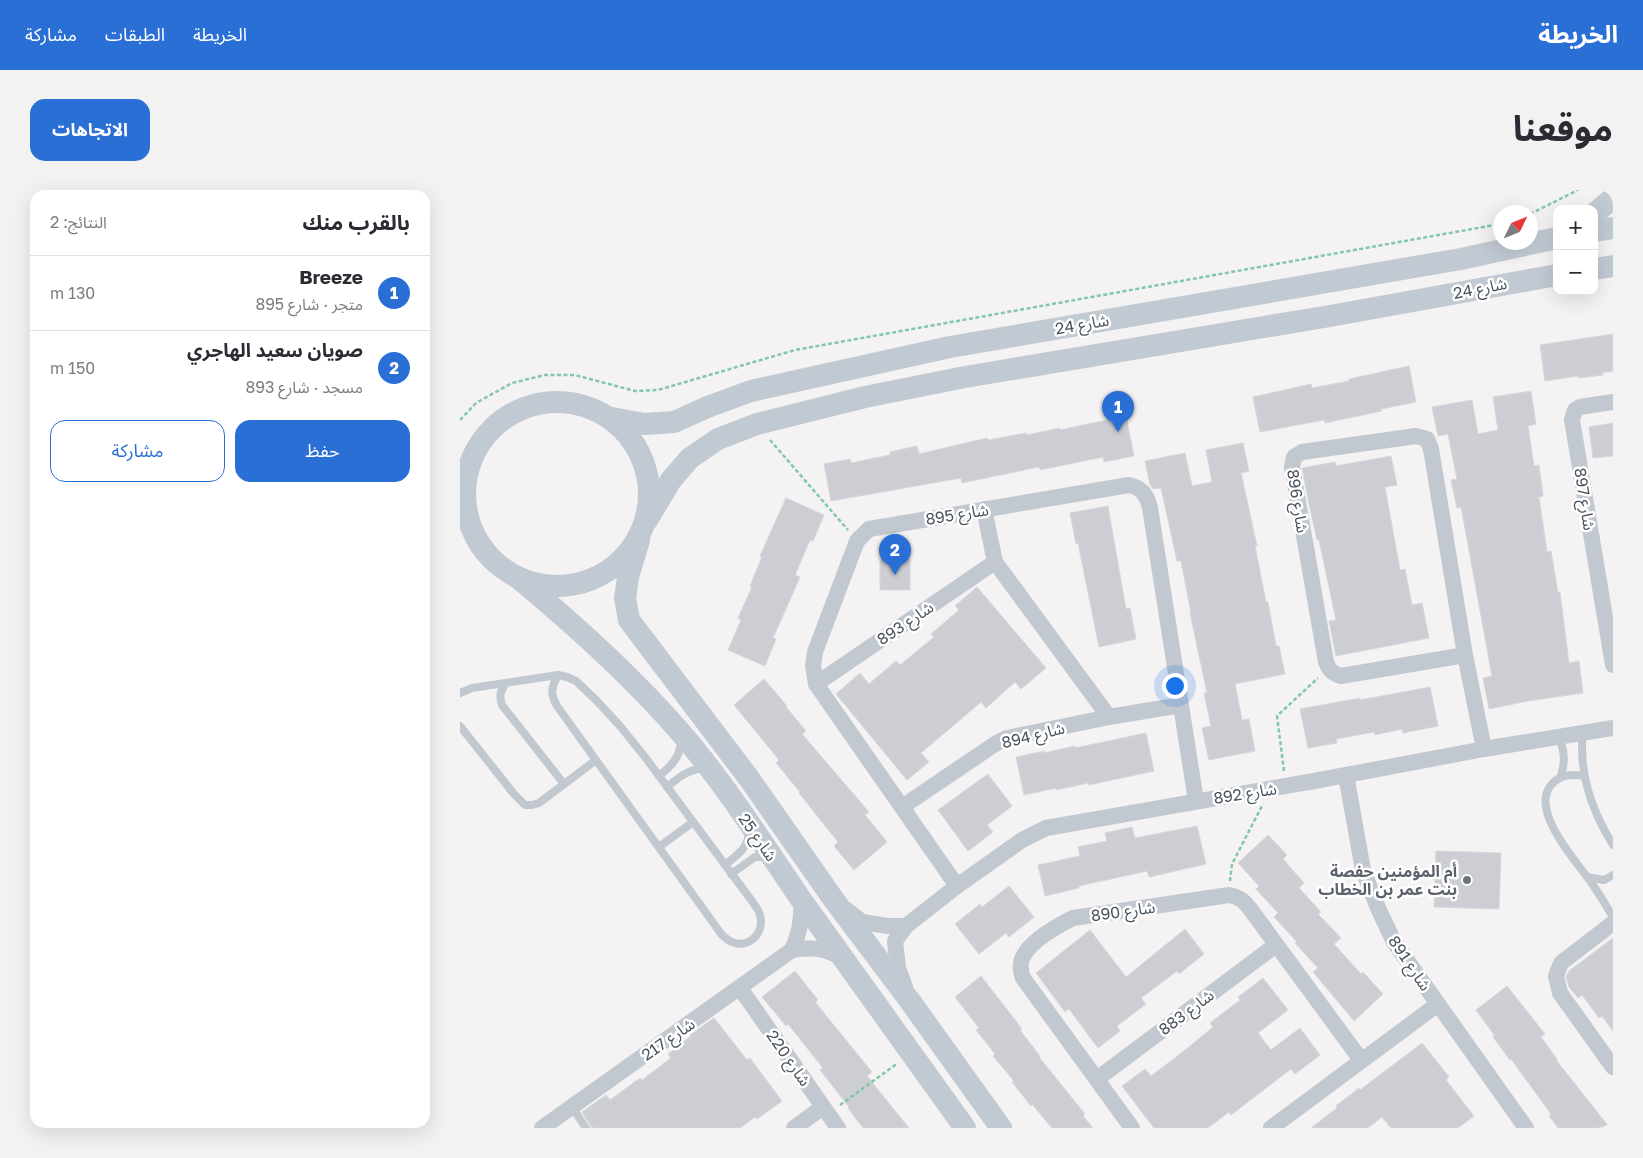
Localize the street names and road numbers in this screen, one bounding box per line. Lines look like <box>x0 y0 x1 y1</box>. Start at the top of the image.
street label: شارع 24 <box>1451 273 1509 306</box>
street label: شارع 24 <box>1054 309 1111 342</box>
street label: شارع 897 <box>1567 466 1600 532</box>
street label: شارع 896 <box>1280 468 1313 535</box>
street label: شارع 895 <box>924 499 991 532</box>
street label: شارع 893 <box>873 597 939 652</box>
street label: شارع 894 <box>999 718 1067 755</box>
street label: شارع 892 <box>1212 778 1279 811</box>
street label: شارع 25 <box>732 809 782 866</box>
street label: شارع 890 <box>1090 897 1157 928</box>
street label: شارع 891 <box>1382 932 1436 996</box>
street label: شارع 883 <box>1154 985 1219 1042</box>
street label: شارع 217 <box>637 1013 700 1067</box>
street label: شارع 220 <box>760 1026 815 1092</box>

